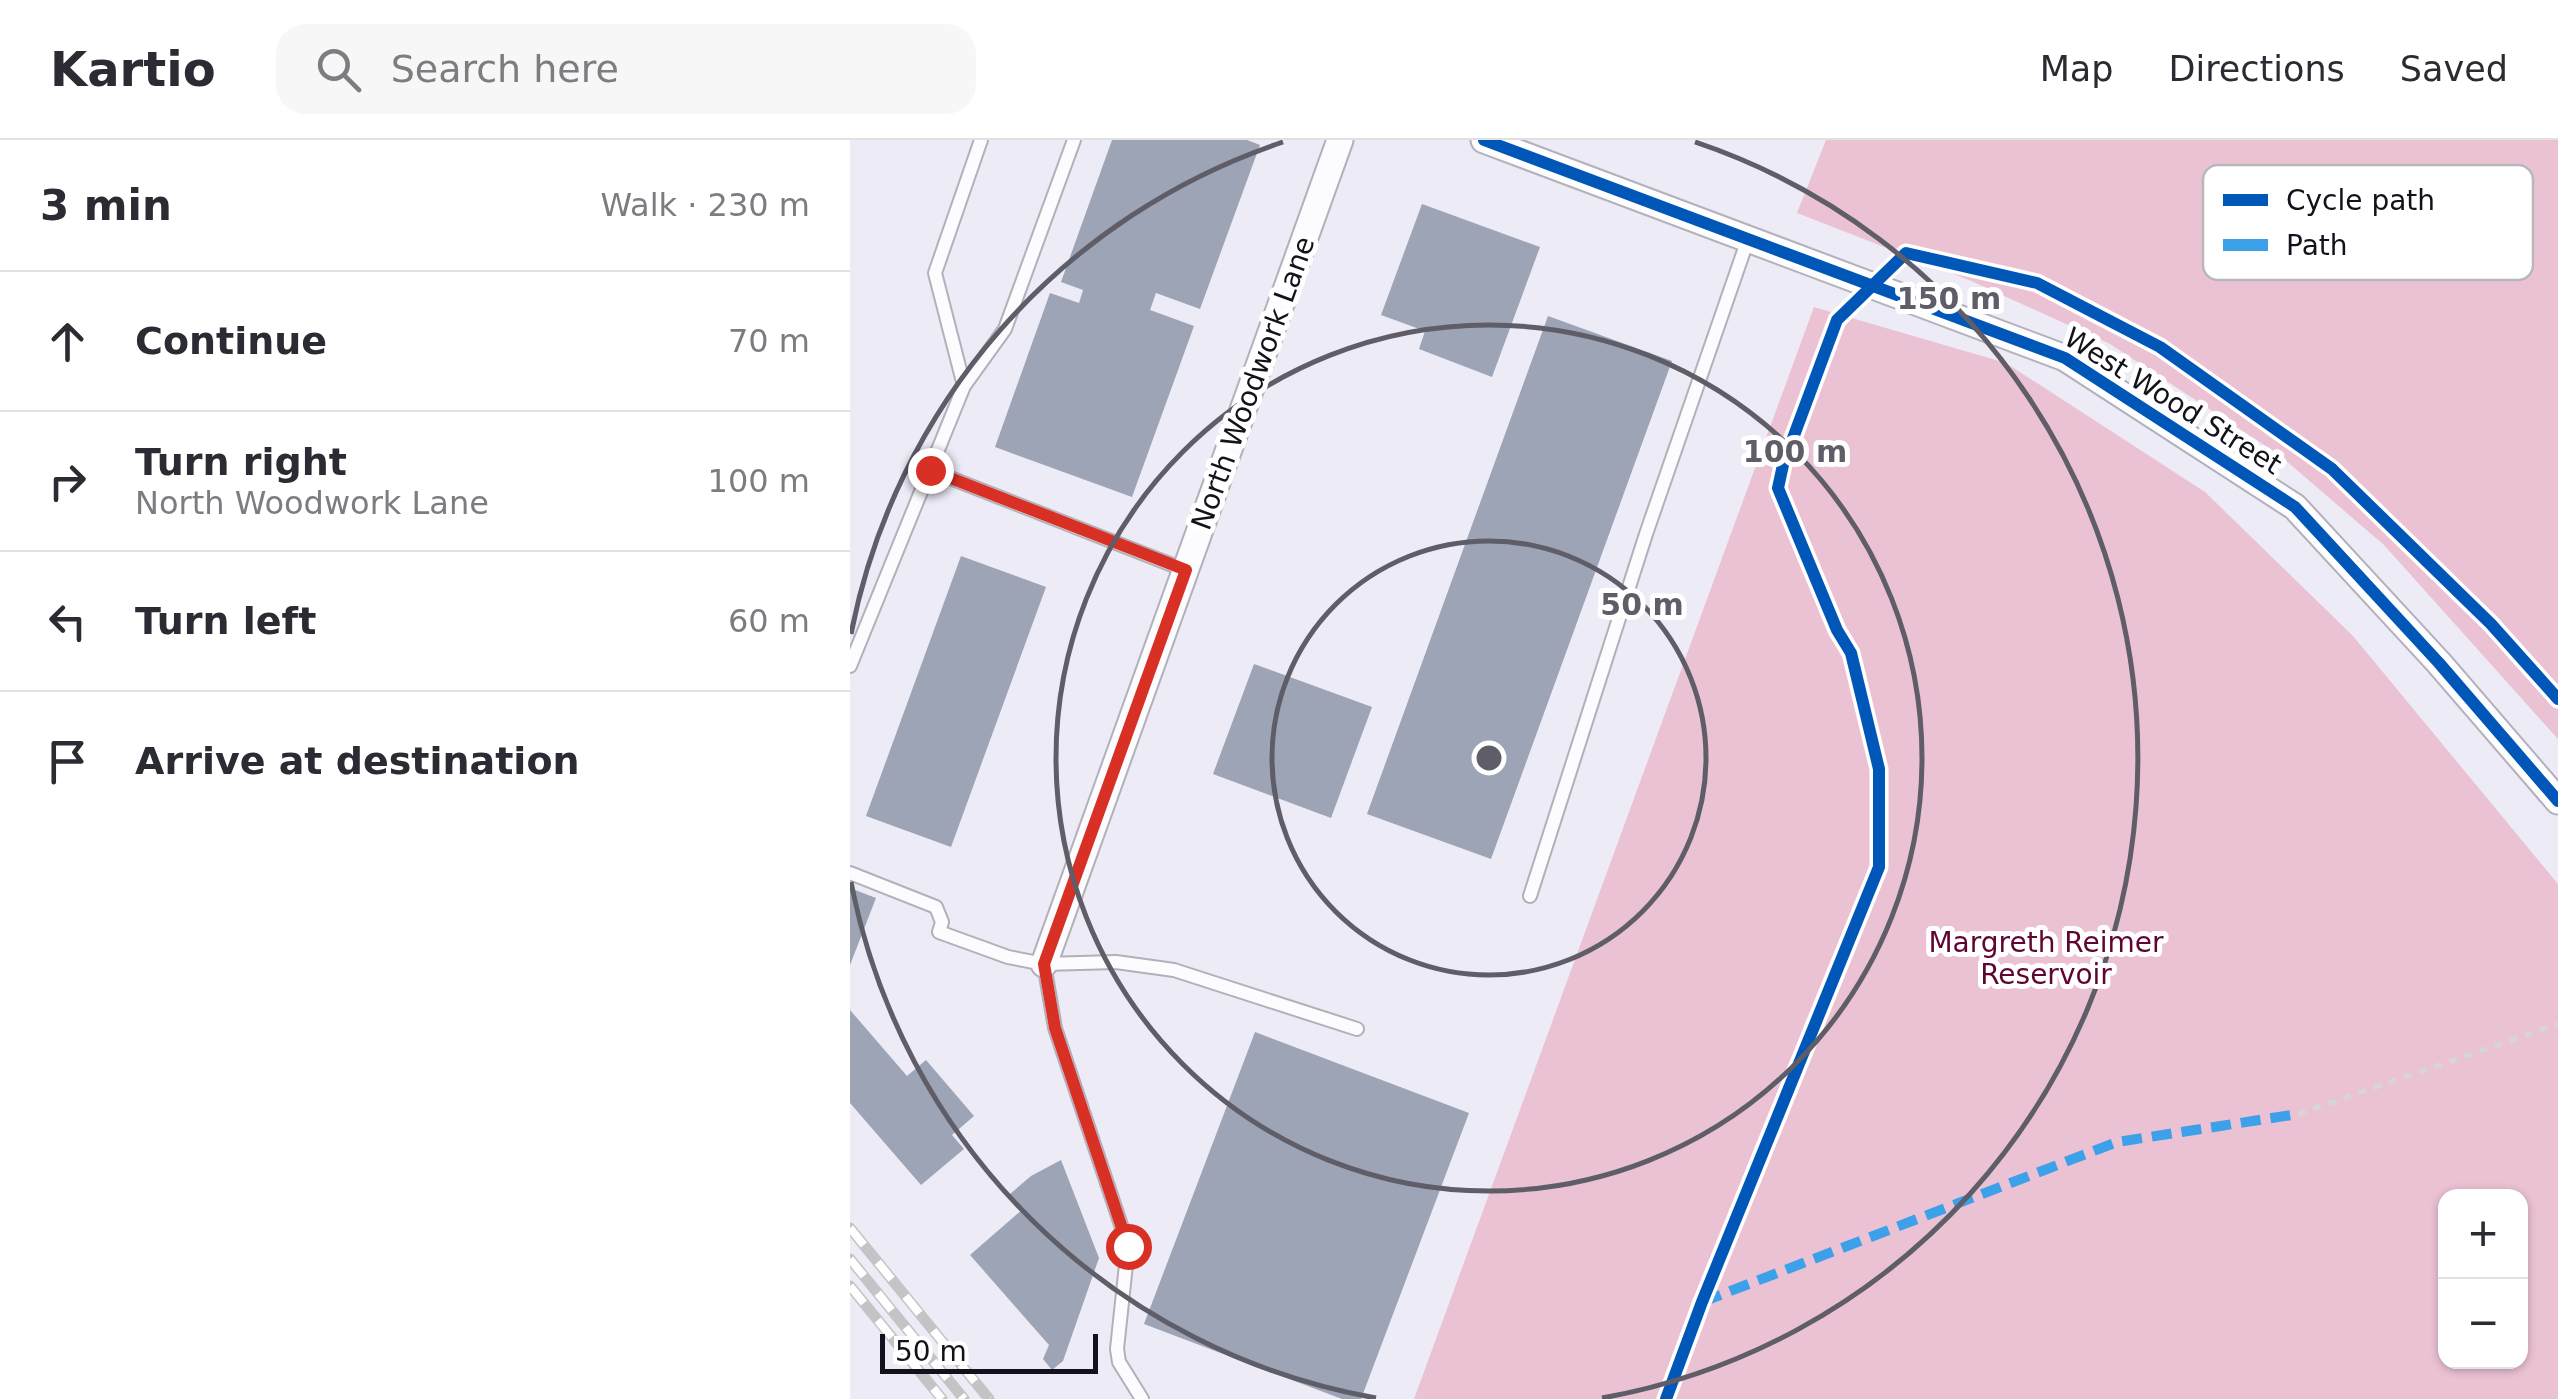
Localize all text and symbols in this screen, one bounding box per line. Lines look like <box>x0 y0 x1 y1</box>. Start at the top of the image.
search box <box>276 24 976 114</box>
text: Kartio <box>50 41 216 97</box>
icon: search <box>311 42 366 97</box>
text: Search here <box>391 47 619 91</box>
text: Map <box>2040 49 2114 89</box>
text: Directions <box>2169 49 2345 89</box>
text: Saved <box>2400 49 2508 89</box>
legend <box>2203 165 2533 280</box>
text: 3 min <box>40 181 172 230</box>
text: Cycle path <box>2286 184 2435 217</box>
text: Walk · 230 m <box>600 186 810 224</box>
text: Path <box>2286 229 2348 262</box>
street label: North Woodwork Lane <box>1185 232 1321 534</box>
text: 150 m <box>1897 281 2001 316</box>
icon: ahead <box>40 314 95 369</box>
text: Continue <box>135 319 327 363</box>
street label: West Wood Street <box>2058 321 2288 481</box>
text: 70 m <box>728 322 810 360</box>
text: 100 m <box>1743 434 1847 469</box>
text: Turn right <box>135 440 347 484</box>
route end <box>908 448 954 494</box>
icon: right <box>40 454 95 509</box>
text: 100 m <box>708 462 810 500</box>
text: North Woodwork Lane <box>135 484 489 522</box>
text: 50 m <box>1600 587 1684 622</box>
icon: left <box>40 594 95 649</box>
text: Turn left <box>135 599 316 643</box>
text: 60 m <box>728 602 810 640</box>
icon: arrive <box>40 734 95 789</box>
text: Arrive at destination <box>135 739 580 783</box>
centre of rings <box>1471 740 1507 776</box>
park label: Margreth Reimer Reservoir <box>1928 926 2164 991</box>
map controls <box>2438 1189 2528 1369</box>
button: + <box>2438 1189 2528 1279</box>
route start <box>1106 1224 1152 1270</box>
button: − <box>2438 1279 2528 1369</box>
scale bar <box>880 1329 1098 1374</box>
text: 50 m <box>895 1335 967 1368</box>

